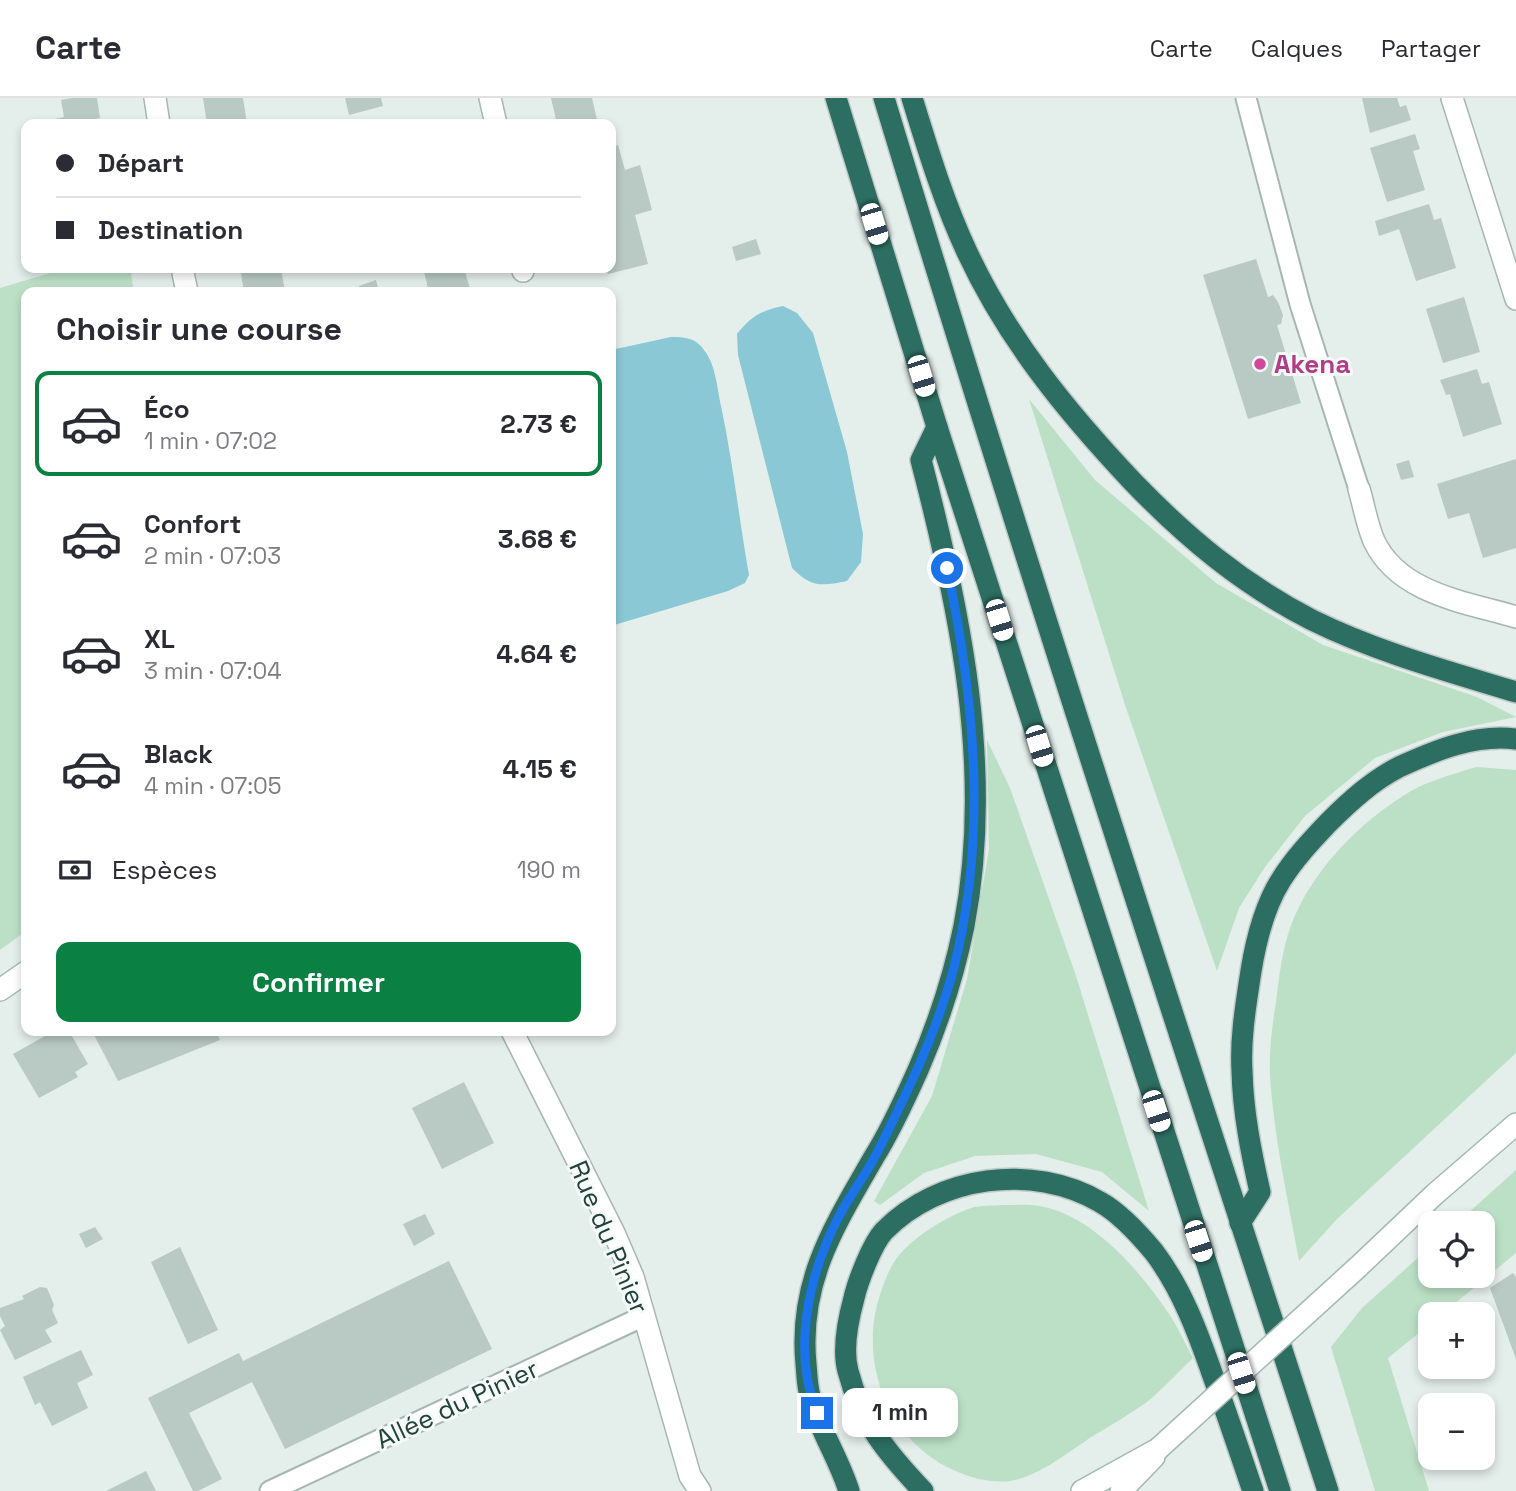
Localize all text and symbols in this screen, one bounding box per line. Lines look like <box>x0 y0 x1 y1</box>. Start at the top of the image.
text: Carte <box>35 27 122 69</box>
text: Carte <box>1150 33 1213 64</box>
text: Calques <box>1251 33 1343 64</box>
text: Partager <box>1381 33 1481 64</box>
text: Départ <box>98 146 184 180</box>
car <box>858 201 891 247</box>
text: Destination <box>98 213 243 247</box>
text: Choisir une course <box>56 309 342 349</box>
place label: Akena <box>1274 347 1350 381</box>
car <box>905 353 938 399</box>
marker: Akena <box>1252 356 1268 372</box>
icon: car <box>60 392 123 455</box>
text: Éco <box>144 392 190 426</box>
text: 2.73 € <box>500 407 577 441</box>
text: 1 min · 07:02 <box>144 426 277 456</box>
icon: car <box>60 507 123 570</box>
text: Confort <box>144 507 241 541</box>
text: 3.68 € <box>498 522 577 556</box>
text: 2 min · 07:03 <box>144 541 281 571</box>
route start <box>931 552 963 584</box>
car <box>983 597 1016 643</box>
icon: car <box>60 622 123 685</box>
text: XL <box>144 622 175 656</box>
text: 4.64 € <box>496 637 577 671</box>
text: 3 min · 07:04 <box>144 656 282 686</box>
car <box>1023 723 1056 769</box>
icon: car <box>60 737 123 800</box>
text: Black <box>144 737 213 771</box>
text: 4.15 € <box>502 752 577 786</box>
text: 4 min · 07:05 <box>144 771 282 801</box>
icon: cash <box>56 851 94 889</box>
text: Espèces <box>112 853 217 887</box>
text: 190 m <box>517 855 581 885</box>
button: Confirmer <box>56 942 581 1022</box>
car <box>1140 1088 1173 1134</box>
street label: Rue du Pinier <box>561 1155 657 1319</box>
map controls <box>1418 1211 1495 1470</box>
button: locate <box>1418 1211 1495 1288</box>
car <box>1182 1218 1215 1264</box>
button: + <box>1418 1302 1495 1379</box>
car <box>1225 1350 1258 1396</box>
street label: Allée du Pinier <box>370 1352 544 1456</box>
callout: 1 min <box>842 1388 957 1438</box>
button: − <box>1418 1393 1495 1470</box>
route end <box>801 1397 833 1429</box>
text: 1 min <box>872 1397 928 1427</box>

